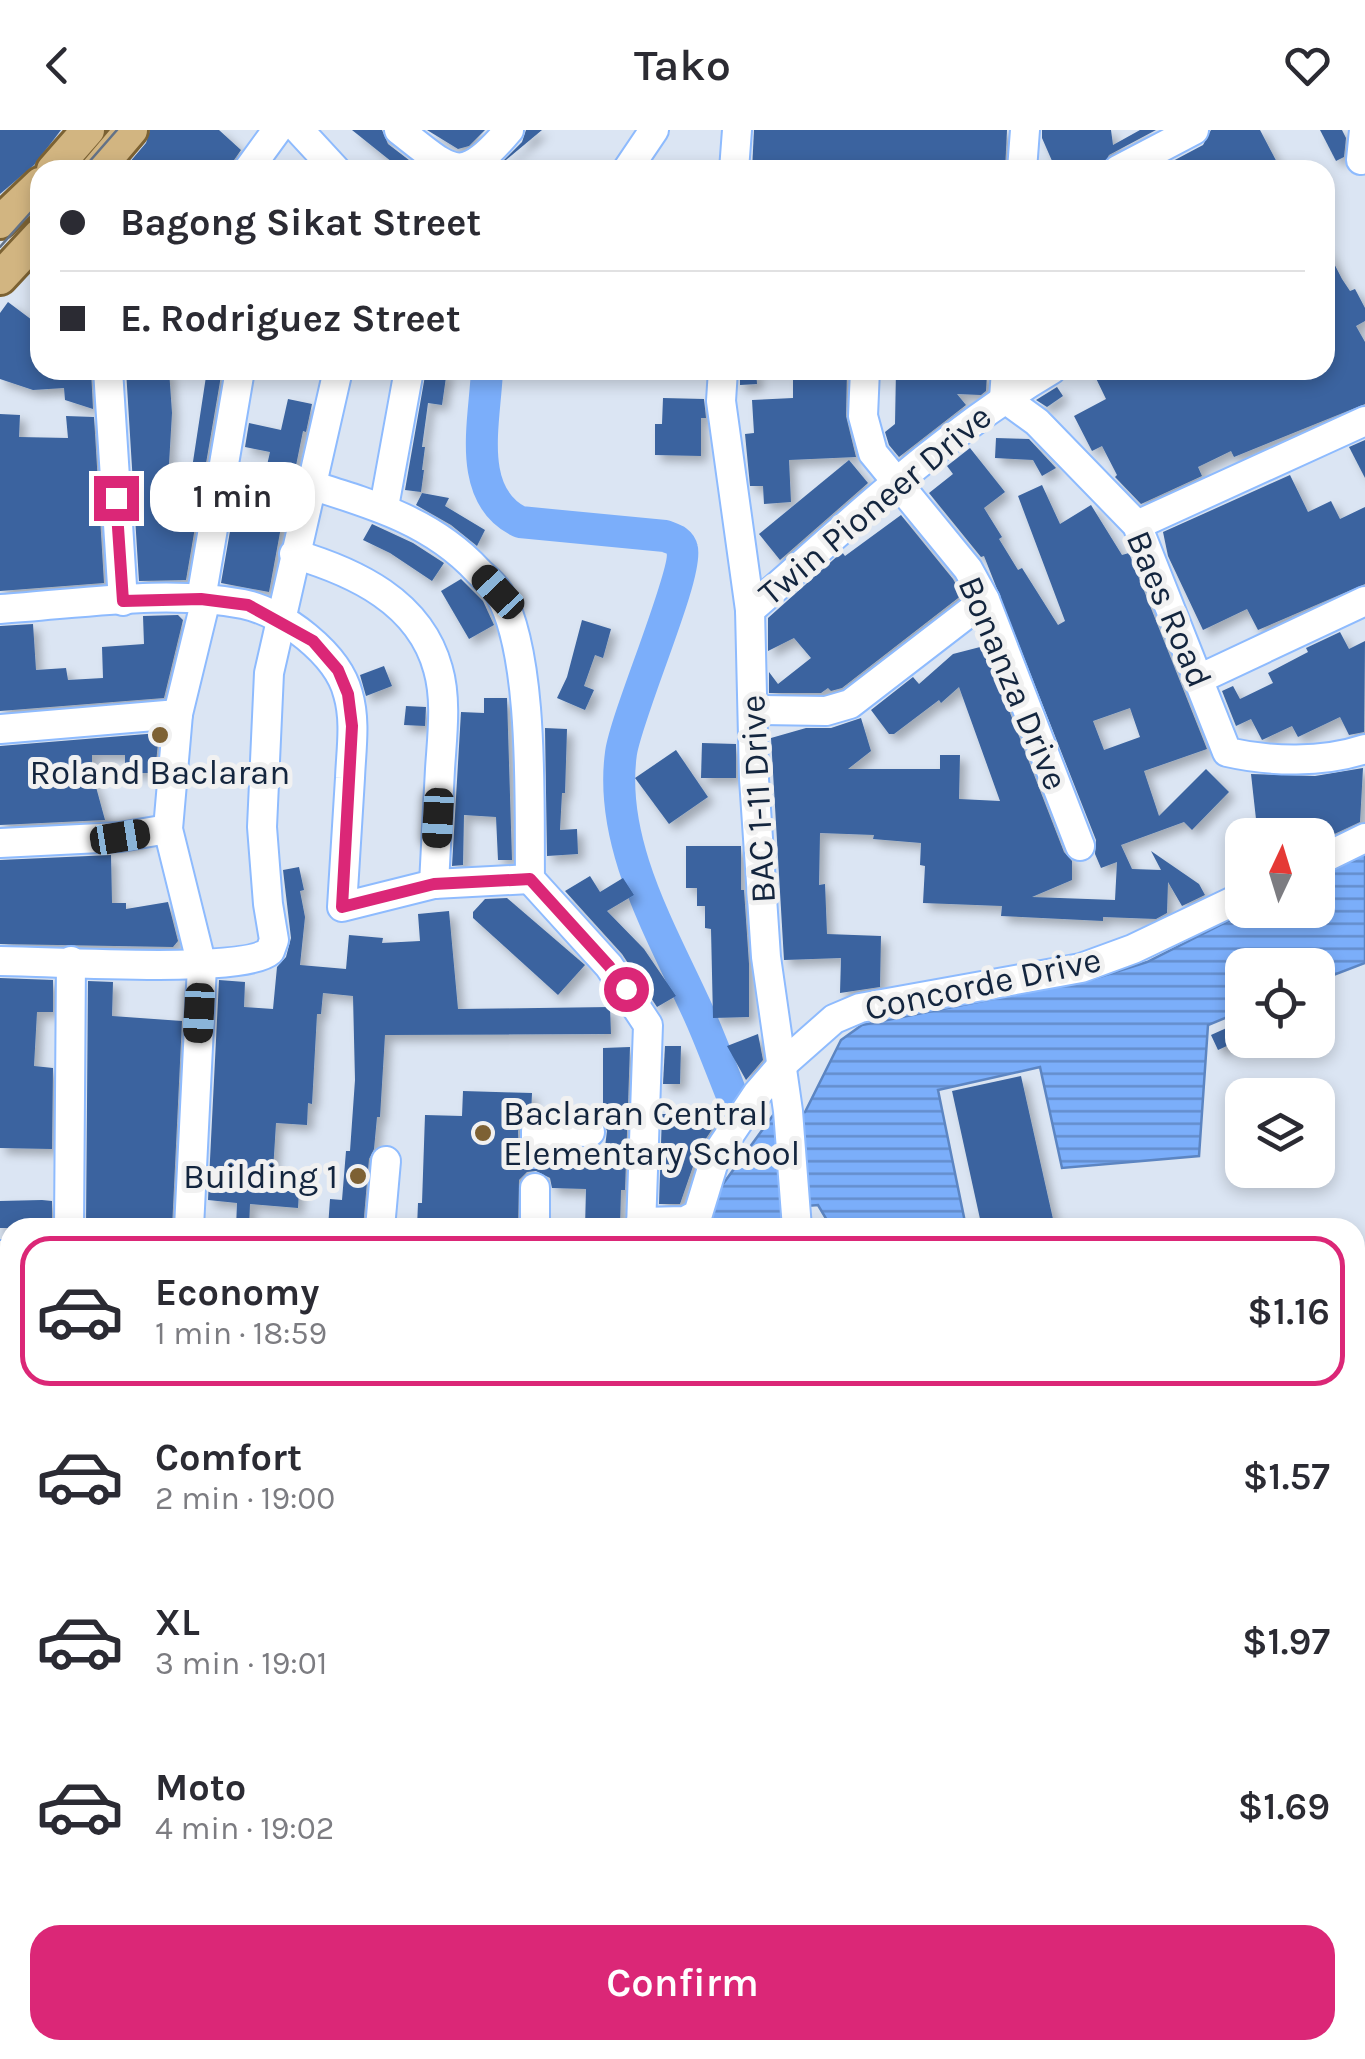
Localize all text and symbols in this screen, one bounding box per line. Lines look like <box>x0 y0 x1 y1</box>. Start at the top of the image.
icon: back <box>30 38 85 93</box>
icon: heart <box>1280 38 1335 93</box>
text: Tako <box>634 39 731 91</box>
text: Bagong Sikat Street <box>120 200 481 245</box>
text: E. Rodriguez Street <box>120 296 461 341</box>
street label: Twin Pioneer Drive <box>751 396 999 614</box>
callout: 1 min <box>151 463 316 533</box>
route end <box>94 476 139 521</box>
text: 1 min <box>193 478 272 515</box>
street label: Baes Road <box>1118 524 1220 694</box>
car <box>467 560 529 624</box>
street label: Bonanza Drive <box>950 570 1076 796</box>
street label: BAC 1-11 Drive <box>732 694 784 904</box>
marker: Roland Baclaran <box>149 724 171 746</box>
place label: Roland Baclaran <box>30 752 291 793</box>
car <box>421 787 455 849</box>
car <box>88 817 152 857</box>
north arrow <box>1225 818 1335 928</box>
map controls <box>1225 818 1335 1188</box>
street label: Concorde Drive <box>861 939 1105 1029</box>
button: locate <box>1225 948 1335 1058</box>
route start <box>604 967 649 1012</box>
car <box>182 982 216 1044</box>
button: layers <box>1225 1078 1335 1188</box>
place label: Baclaran Central Elementary School <box>503 1093 800 1174</box>
marker: Baclaran Central Elementary School <box>472 1122 494 1144</box>
place label: Building 1 <box>183 1156 338 1197</box>
marker: Building 1 <box>347 1165 369 1187</box>
icon: car <box>35 1266 125 1356</box>
text: Economy <box>155 1270 319 1315</box>
text: $1.16 <box>1247 1289 1330 1334</box>
text: 1 min · 18:59 <box>155 1315 327 1352</box>
icon: car <box>35 1431 125 1521</box>
text: Comfort <box>155 1435 302 1480</box>
text: $1.57 <box>1243 1454 1330 1499</box>
text: 2 min · 19:00 <box>155 1480 335 1517</box>
icon: car <box>35 1596 125 1686</box>
text: XL <box>155 1600 200 1645</box>
text: $1.97 <box>1242 1619 1330 1664</box>
text: 3 min · 19:01 <box>155 1645 327 1682</box>
icon: car <box>35 1761 125 1851</box>
text: Moto <box>155 1765 246 1810</box>
text: $1.69 <box>1238 1784 1330 1829</box>
text: 4 min · 19:02 <box>155 1810 334 1847</box>
button: Confirm <box>30 1925 1335 2040</box>

